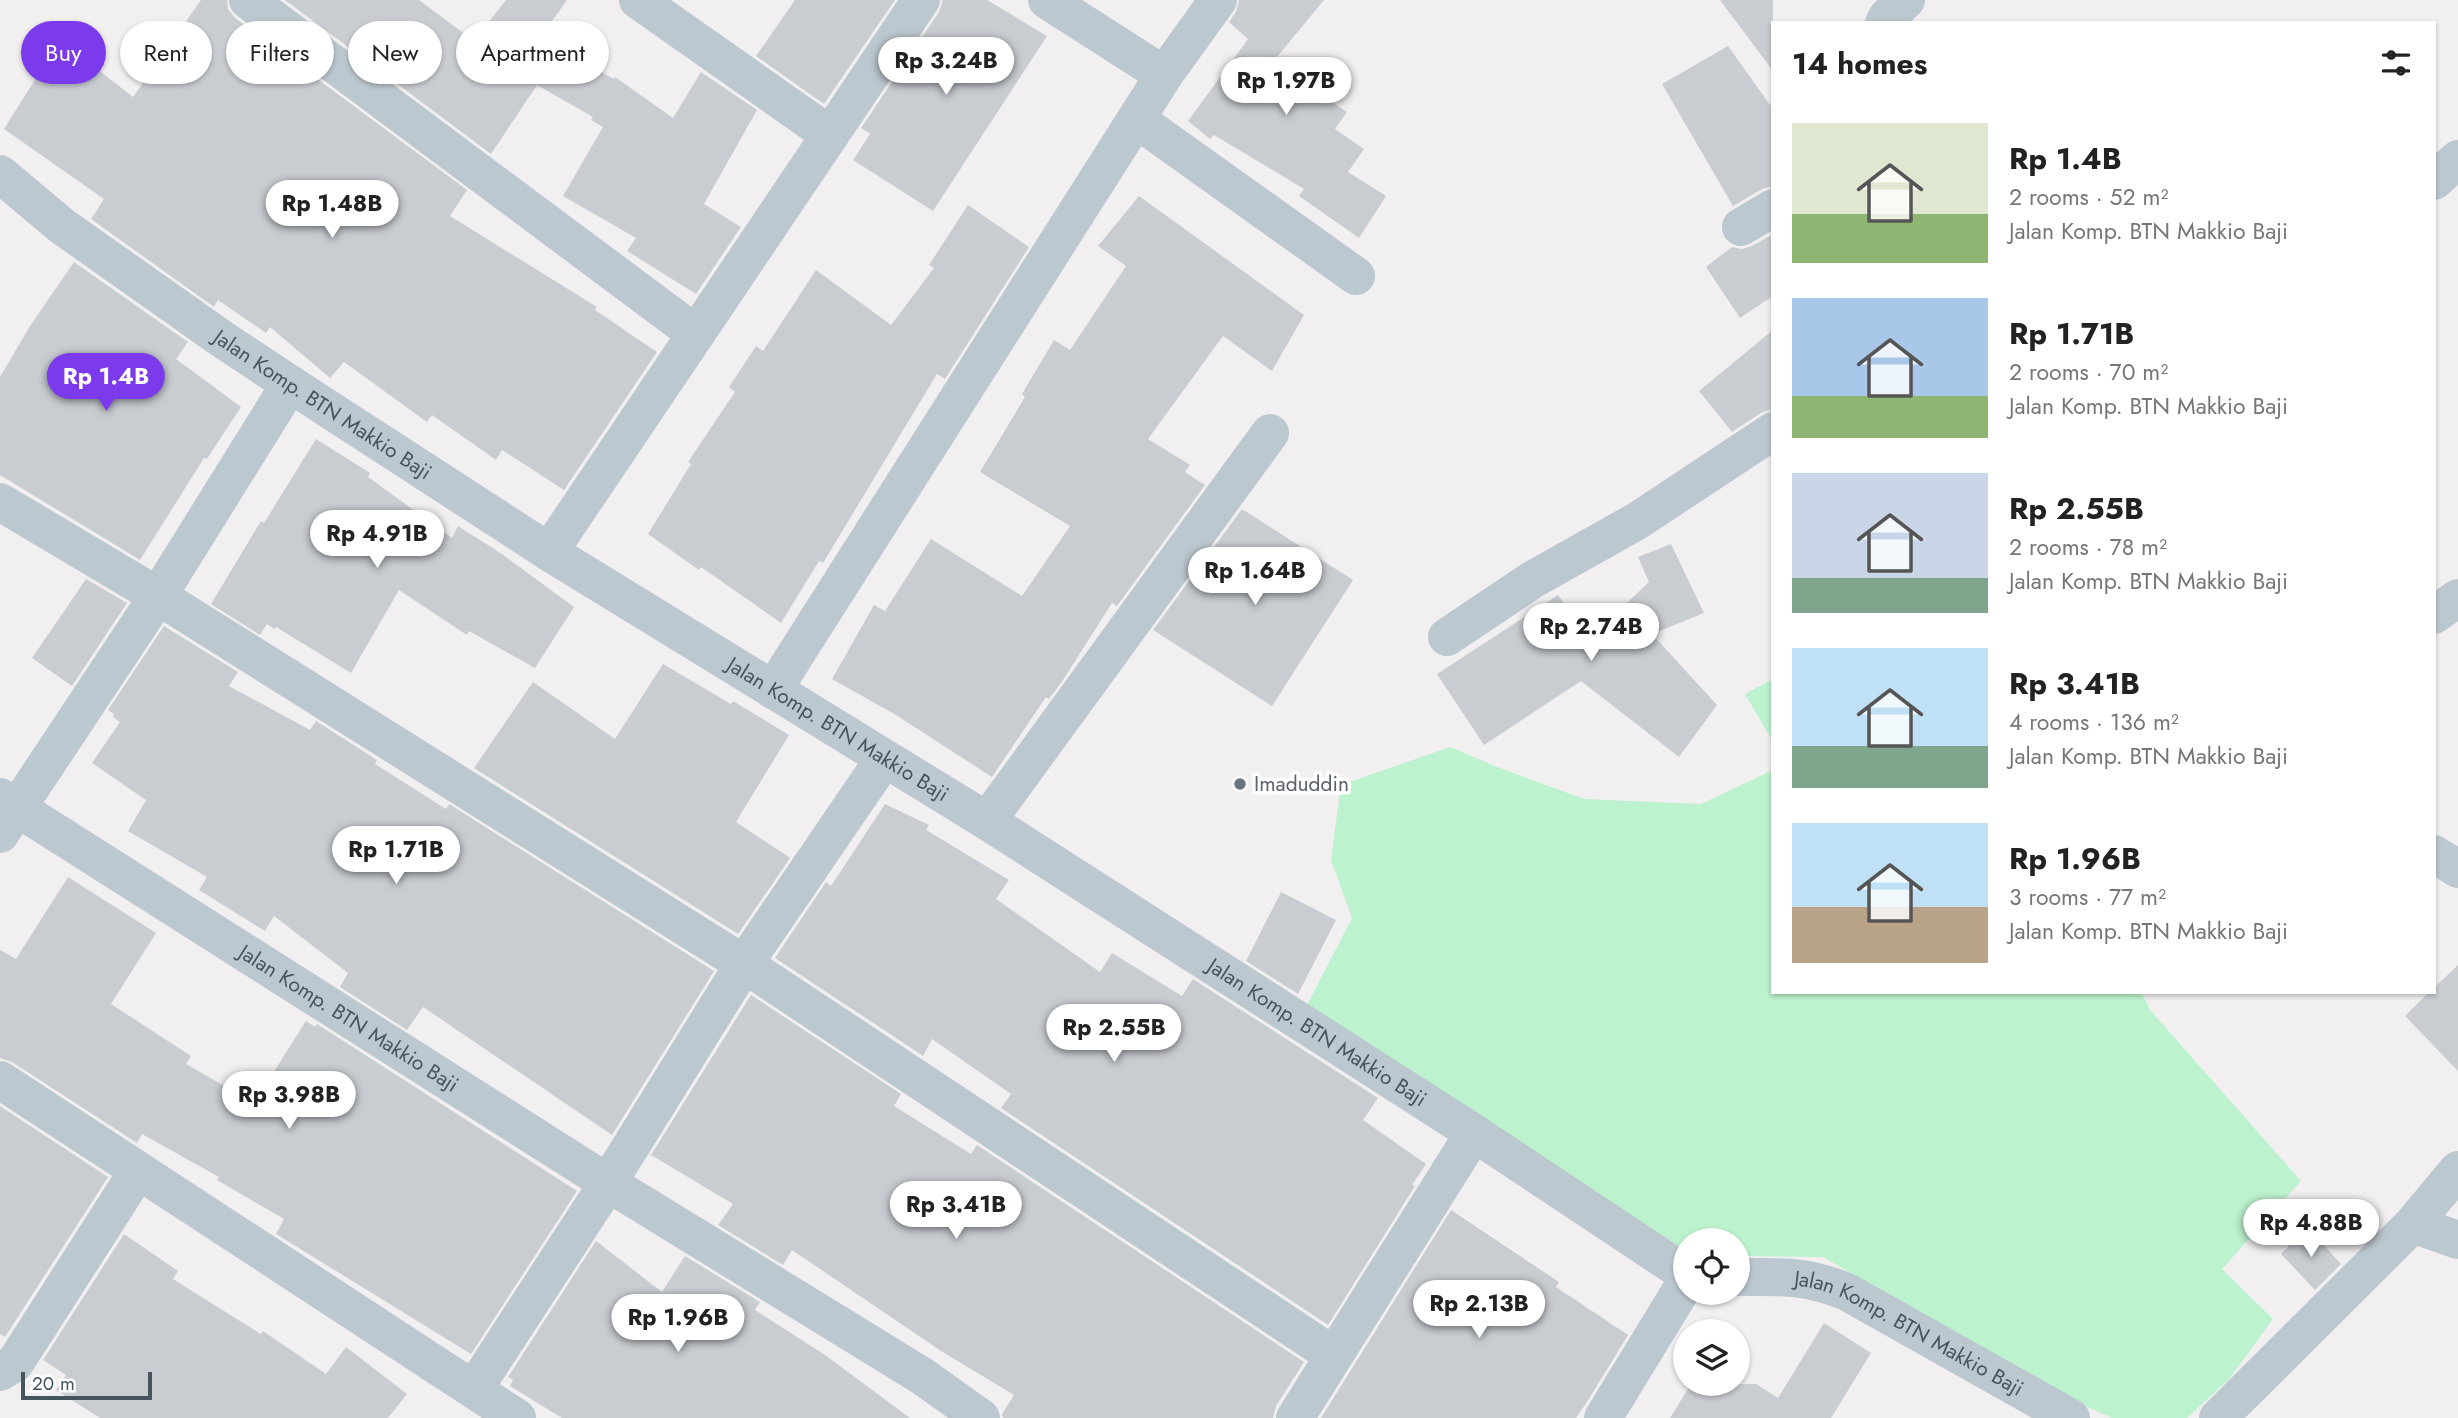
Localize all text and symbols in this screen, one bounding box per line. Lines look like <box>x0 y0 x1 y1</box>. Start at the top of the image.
chip: Buy <box>21 21 106 84</box>
chip: Rent <box>120 21 212 84</box>
chip: Filters <box>226 21 334 84</box>
chip: New <box>348 21 442 84</box>
chip: Apartment <box>456 21 609 84</box>
pin: Rp 3.24B <box>874 38 1018 97</box>
text: 14 homes <box>1792 42 1927 85</box>
text: Rp 3.24B <box>894 43 998 77</box>
icon: filters <box>2377 44 2415 82</box>
pin: Rp 1.97B <box>1214 58 1358 117</box>
text: Rp 1.97B <box>1237 63 1335 97</box>
text: Rp 1.4B <box>2009 137 2122 180</box>
icon: home <box>1848 151 1932 235</box>
pin: Rp 1.48B <box>260 180 404 240</box>
text: 2 rooms · 52 m² <box>2009 180 2168 214</box>
text: Rp 1.48B <box>282 186 382 220</box>
text: Jalan Komp. BTN Makkio Baji <box>2009 214 2288 248</box>
text: Rp 1.71B <box>2009 312 2134 355</box>
street label: Jalan Komp. BTN Makkio Baji <box>205 321 438 487</box>
icon: home <box>1848 326 1932 410</box>
pin: Rp 1.4B <box>41 354 171 413</box>
text: 2 rooms · 70 m² <box>2009 355 2168 389</box>
text: Rp 1.4B <box>63 359 149 393</box>
text: Jalan Komp. BTN Makkio Baji <box>2009 389 2288 423</box>
text: Rp 2.55B <box>2009 487 2144 530</box>
icon: home <box>1848 501 1932 585</box>
pin: Rp 4.91B <box>305 510 449 570</box>
text: Rp 4.91B <box>326 516 428 550</box>
text: 2 rooms · 78 m² <box>2009 530 2167 564</box>
pin: Rp 1.64B <box>1183 548 1327 607</box>
text: Rp 1.64B <box>1204 553 1306 587</box>
text: Jalan Komp. BTN Makkio Baji <box>2009 564 2288 598</box>
pin: Rp 2.74B <box>1519 604 1663 663</box>
text: Rp 2.74B <box>1539 609 1643 643</box>
street label: Jalan Komp. BTN Makkio Baji <box>719 648 954 809</box>
text: Rp 3.41B <box>2009 662 2140 705</box>
icon: home <box>1848 676 1932 760</box>
text: 4 rooms · 136 m² <box>2009 705 2179 739</box>
text: Jalan Komp. BTN Makkio Baji <box>2009 739 2288 773</box>
place label: Imaduddin <box>1254 769 1349 799</box>
marker: Imaduddin <box>1232 776 1248 792</box>
pin: Rp 1.71B <box>324 826 468 886</box>
text: Rp 1.71B <box>348 832 444 866</box>
text: Rp 1.96B <box>2009 837 2141 880</box>
icon: home <box>1848 851 1932 935</box>
text: 3 rooms · 77 m² <box>2009 880 2166 914</box>
text: Jalan Komp. BTN Makkio Baji <box>2009 914 2288 948</box>
street label: Jalan Komp. BTN Makkio Baji <box>230 936 464 1099</box>
street label: Jalan Komp. BTN Makkio Baji <box>1199 949 1432 1114</box>
pin: Rp 2.55B <box>1042 1004 1186 1064</box>
text: Rp 2.55B <box>1062 1010 1166 1044</box>
pin: Rp 3.98B <box>217 1072 361 1131</box>
text: Rp 3.98B <box>238 1077 340 1111</box>
pin: Rp 3.41B <box>884 1182 1028 1241</box>
text: Rp 3.41B <box>906 1187 1006 1221</box>
pin: Rp 4.88B <box>2239 1200 2383 1259</box>
text: Rp 4.88B <box>2259 1205 2363 1239</box>
map controls <box>1673 1228 1750 1396</box>
button: locate <box>1673 1228 1750 1305</box>
street label: Jalan Komp. BTN Makkio Baji <box>1790 1263 2029 1403</box>
pin: Rp 2.13B <box>1407 1280 1551 1340</box>
text: Rp 2.13B <box>1429 1286 1529 1320</box>
pin: Rp 1.96B <box>606 1294 750 1354</box>
text: Rp 1.96B <box>627 1300 729 1334</box>
button: layers <box>1673 1319 1750 1396</box>
scale bar <box>21 1369 152 1401</box>
text: 20 m <box>32 1370 75 1397</box>

